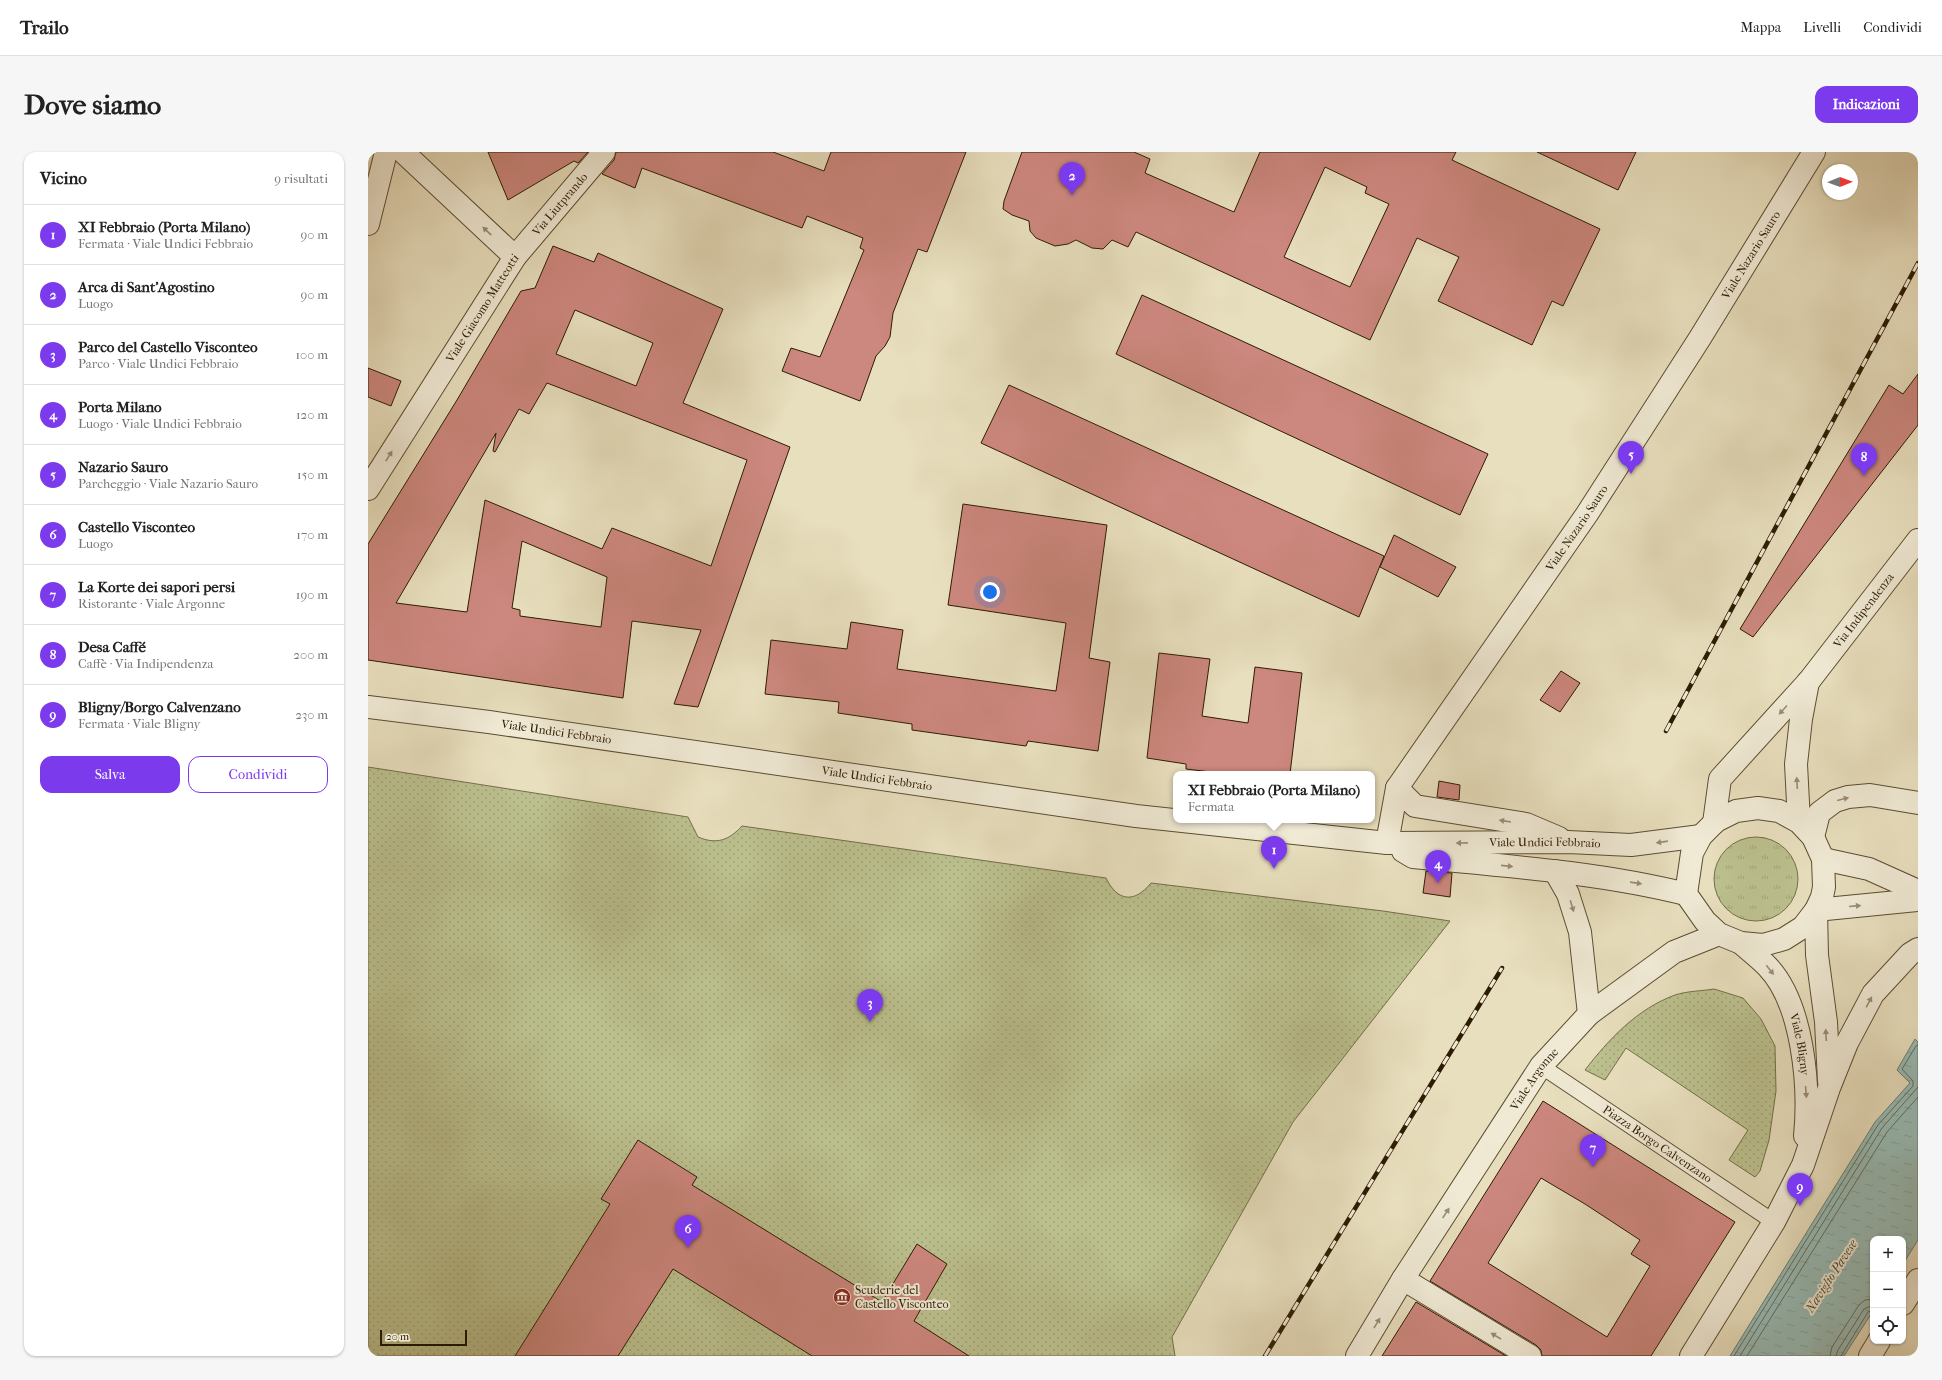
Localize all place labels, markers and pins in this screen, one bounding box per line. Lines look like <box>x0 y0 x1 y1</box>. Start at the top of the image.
pin: 2 <box>1059 162 1085 195</box>
pin: 5 <box>1618 441 1644 474</box>
pin: 8 <box>1851 443 1877 476</box>
pin: 1 <box>1261 836 1287 869</box>
pin: 4 <box>1425 850 1451 883</box>
pin: 3 <box>857 989 883 1022</box>
pin: 7 <box>1580 1134 1606 1167</box>
pin: 9 <box>1787 1173 1813 1206</box>
pin: 6 <box>675 1215 701 1248</box>
place label: Scuderie del Castello Visconteo <box>855 1283 949 1311</box>
museum icon: Scuderie del Castello Visconteo <box>832 1287 852 1307</box>

